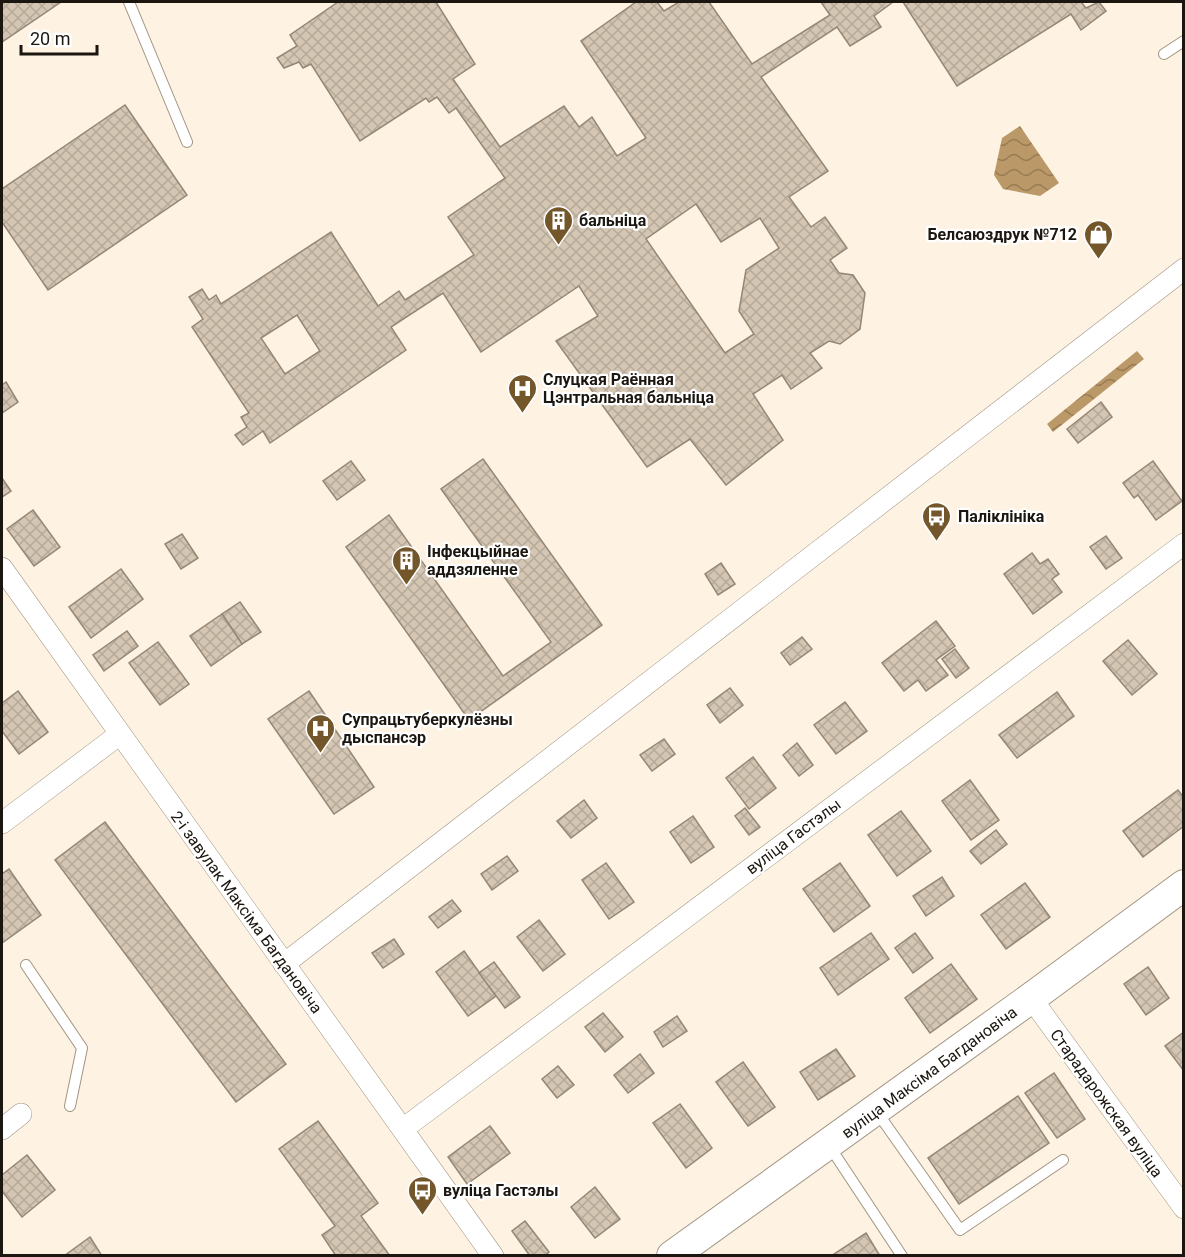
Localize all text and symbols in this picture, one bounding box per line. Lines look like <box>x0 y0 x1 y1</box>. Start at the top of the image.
scale bar <box>21 18 98 56</box>
text: 20 m <box>30 28 70 49</box>
building icon: бальніца <box>542 204 574 246</box>
place label: бальніца <box>579 211 647 230</box>
shop icon: Белсаюздрук №712 <box>1082 218 1114 260</box>
place label: Белсаюздрук №712 <box>927 225 1077 244</box>
place label: Слуцкая Раённая Цэнтральная бальніца <box>543 370 715 407</box>
hospital icon: Слуцкая Раённая Цэнтральная бальніца <box>506 372 538 414</box>
bus stop icon: Паліклініка <box>921 500 953 542</box>
place label: Паліклініка <box>958 507 1045 526</box>
place label: Інфекцыйнае аддзяленне <box>427 542 529 579</box>
building icon: Інфекцыйнае аддзяленне <box>390 544 422 586</box>
place label: Супрацьтуберкулёзны дыспансэр <box>342 710 513 747</box>
hospital icon: Супрацьтуберкулёзны дыспансэр <box>305 712 337 754</box>
street label: вуліца Гастэлы <box>742 795 844 878</box>
street label: 2-і завулак Максіма Багдановіча <box>167 808 326 1017</box>
street label: вуліца Максіма Багдановіча <box>838 1002 1021 1142</box>
street label: Старадарожская вуліца <box>1046 1025 1167 1181</box>
bus stop icon: вуліца Гастэлы <box>406 1174 438 1216</box>
place label: вуліца Гастэлы <box>443 1181 558 1200</box>

